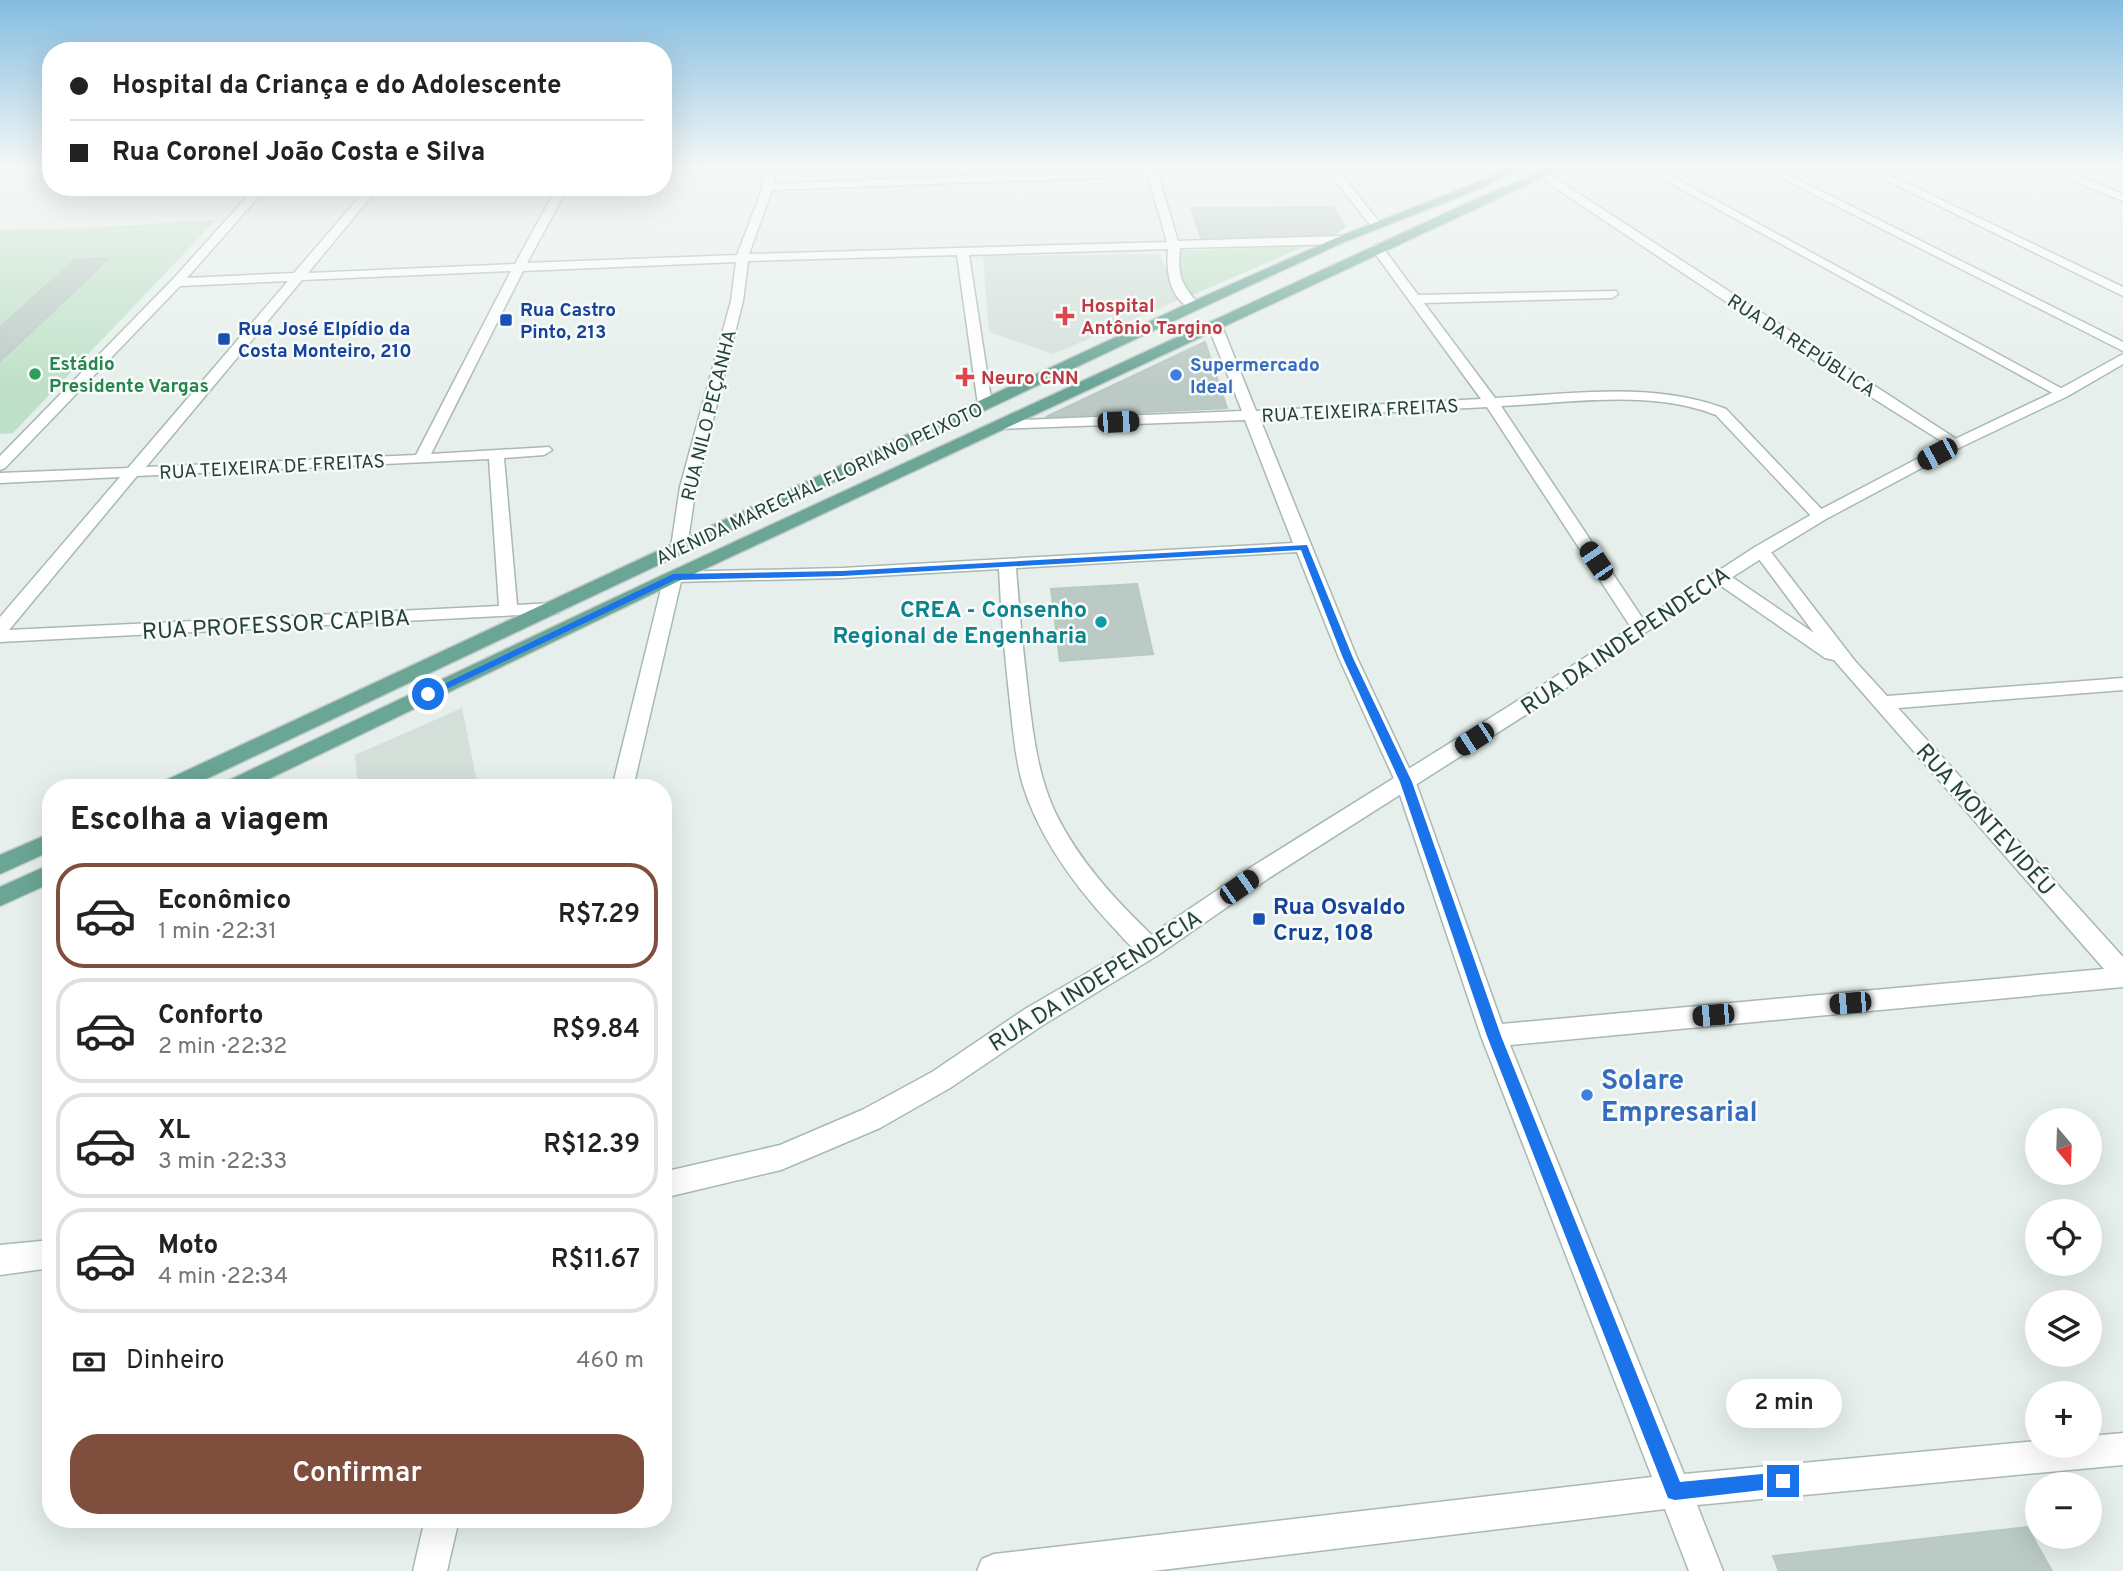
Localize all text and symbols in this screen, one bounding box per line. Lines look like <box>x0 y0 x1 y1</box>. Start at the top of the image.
text: Hospital da Criança e do Adolescente <box>112 70 562 103</box>
text: Rua Coronel João Costa e Silva <box>112 137 485 170</box>
street label: RUA DA REPÚBLICA <box>1722 289 1880 404</box>
place label: Hospital Antônio Targino <box>1081 295 1223 341</box>
place label: Rua Castro Pinto, 213 <box>520 299 616 345</box>
marker: Hospital Antônio Targino <box>1055 306 1075 326</box>
marker: Rua Castro Pinto, 213 <box>498 312 514 328</box>
place label: Rua José Elpídio da Costa Monteiro, 210 <box>238 318 412 364</box>
street label: RUA NILO PEÇANHA <box>677 327 743 504</box>
marker: Rua José Elpídio da Costa Monteiro, 210 <box>216 331 232 347</box>
place label: Estádio Presidente Vargas <box>49 353 209 399</box>
place label: Supermercado Ideal <box>1190 354 1320 400</box>
marker: Estádio Presidente Vargas <box>27 366 43 382</box>
marker: Neuro CNN <box>955 367 975 387</box>
place label: Neuro CNN <box>981 367 1079 391</box>
marker: Supermercado Ideal <box>1168 367 1184 383</box>
street label: RUA TEIXEIRA FREITAS <box>1261 395 1459 429</box>
street label: AVENIDA MARECHAL FLORIANO PEIXOTO <box>652 398 987 571</box>
car <box>1097 411 1140 433</box>
car <box>1914 435 1961 473</box>
street label: RUA TEIXEIRA DE FREITAS <box>159 450 386 486</box>
car <box>1576 538 1617 584</box>
street label: RUA DA INDEPENDECIA <box>1516 561 1736 723</box>
place label: CREA - Consenho Regional de Engenharia <box>832 597 1087 652</box>
street label: RUA PROFESSOR CAPIBA <box>141 605 411 648</box>
marker: CREA - Consenho Regional de Engenharia <box>1093 614 1109 630</box>
route start <box>412 678 444 710</box>
car <box>1451 719 1498 759</box>
street label: RUA MONTEVIDÉU <box>1908 738 2061 903</box>
text: Escolha a viagem <box>70 801 329 841</box>
car <box>1216 866 1263 908</box>
icon: car <box>74 884 137 947</box>
text: Econômico <box>158 885 291 918</box>
place label: Rua Osvaldo Cruz, 108 <box>1273 894 1406 949</box>
text: R$7.29 <box>558 899 640 932</box>
street label: RUA DA INDEPENDECIA <box>984 905 1208 1060</box>
marker: Rua Osvaldo Cruz, 108 <box>1251 911 1267 927</box>
text: 1 min · 22:31 <box>158 918 277 947</box>
car <box>1829 991 1872 1015</box>
icon: car <box>74 999 137 1062</box>
text: Conforto <box>158 1000 264 1033</box>
car <box>1692 1003 1735 1027</box>
text: R$9.84 <box>552 1014 640 1047</box>
text: 2 min · 22:32 <box>158 1033 287 1062</box>
place label: Solare Empresarial <box>1601 1064 1758 1132</box>
marker: Solare Empresarial <box>1579 1087 1595 1103</box>
north arrow <box>2025 1108 2102 1185</box>
map controls <box>2025 1108 2102 1549</box>
icon: car <box>74 1114 137 1177</box>
text: XL <box>158 1115 190 1148</box>
text: R$12.39 <box>543 1129 640 1162</box>
text: 3 min · 22:33 <box>158 1148 287 1177</box>
button: locate <box>2025 1199 2102 1276</box>
icon: car <box>74 1229 137 1292</box>
text: Moto <box>158 1230 218 1263</box>
text: R$11.67 <box>551 1244 640 1277</box>
text: 4 min · 22:34 <box>158 1263 288 1292</box>
button: layers <box>2025 1290 2102 1367</box>
icon: cash <box>70 1343 108 1381</box>
text: Dinheiro <box>126 1345 225 1378</box>
text: 460 m <box>576 1347 644 1376</box>
callout: 2 min <box>1725 1380 1841 1428</box>
button: + <box>2025 1381 2102 1458</box>
text: 2 min <box>1754 1389 1814 1418</box>
button: Confirmar <box>70 1434 644 1514</box>
route end <box>1767 1465 1799 1497</box>
button: − <box>2025 1472 2102 1549</box>

